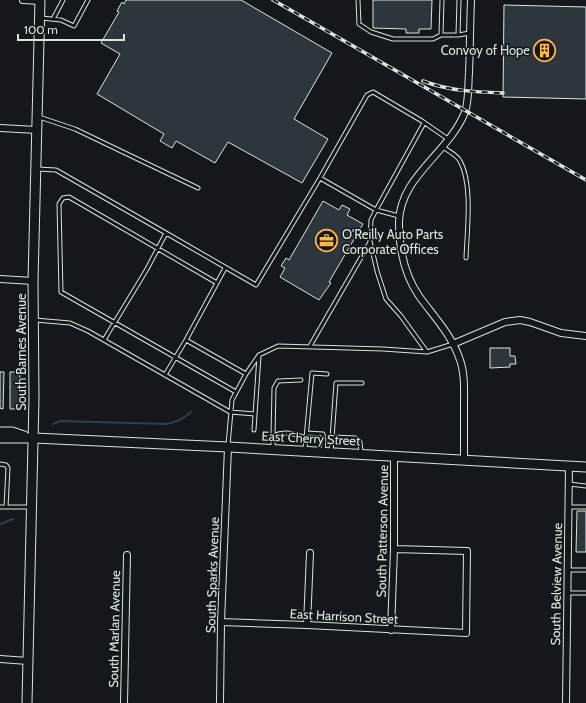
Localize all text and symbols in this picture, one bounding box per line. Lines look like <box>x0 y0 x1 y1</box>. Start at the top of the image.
scale bar <box>18 16 124 42</box>
text: 100 m <box>24 22 58 37</box>
building icon: Convoy of Hope <box>532 37 558 63</box>
place label: Convoy of Hope <box>441 42 530 58</box>
place label: O'Reilly Auto Parts Corporate Offices <box>342 226 444 257</box>
office icon: O'Reilly Auto Parts Corporate Offices <box>314 228 340 254</box>
street label: South Barnes Avenue <box>13 293 29 411</box>
street label: East Cherry Street <box>261 427 361 449</box>
street label: South Patterson Avenue <box>373 464 391 597</box>
street label: South Sparks Avenue <box>202 516 222 633</box>
street label: South Belview Avenue <box>547 522 565 645</box>
street label: South Marlan Avenue <box>105 570 123 688</box>
street label: East Harrison Street <box>289 605 399 627</box>

